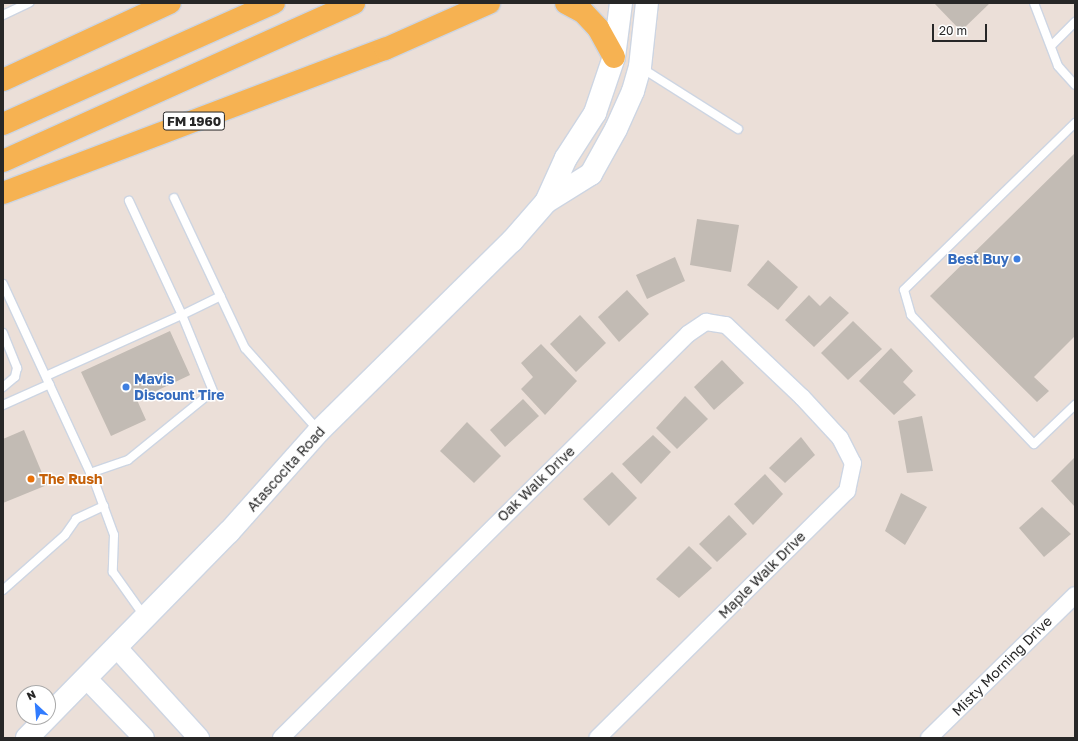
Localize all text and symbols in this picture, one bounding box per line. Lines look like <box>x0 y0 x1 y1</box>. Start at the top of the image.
scale bar <box>934 16 989 42</box>
text: 20 m <box>939 23 967 38</box>
road number: FM 1960 <box>162 110 226 132</box>
place label: Best Buy <box>947 251 1009 267</box>
marker: Best Buy <box>1012 254 1022 264</box>
place label: Mavis Discount Tire <box>134 371 224 404</box>
marker: Mavis Discount Tire <box>121 382 131 392</box>
street label: Atascocita Road <box>243 423 329 515</box>
street label: Oak Walk Drive <box>494 443 578 525</box>
place label: The Rush <box>39 471 102 487</box>
marker: The Rush <box>26 474 36 484</box>
street label: Maple Walk Drive <box>715 528 809 622</box>
street label: Misty Morning Drive <box>949 613 1055 719</box>
north arrow <box>16 685 56 725</box>
text: N <box>24 687 38 702</box>

